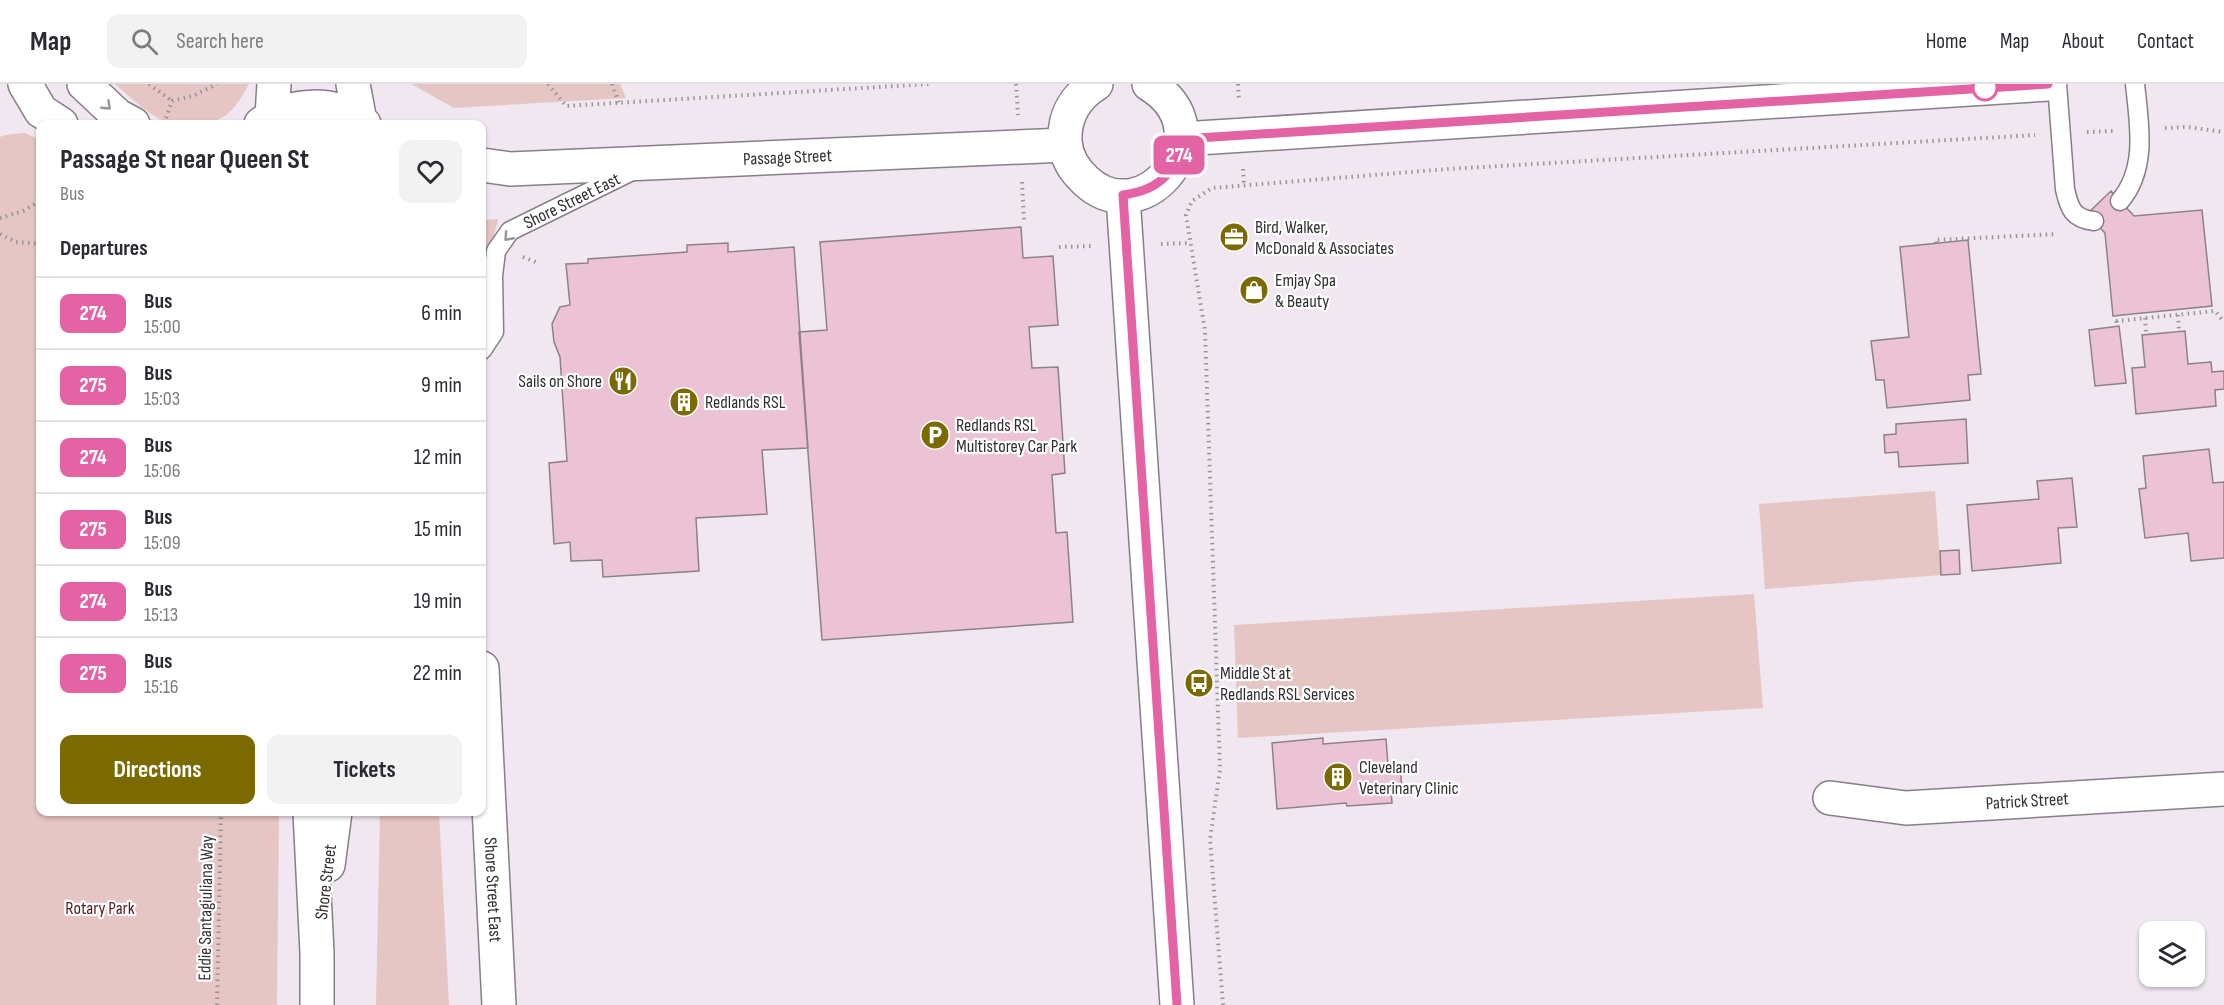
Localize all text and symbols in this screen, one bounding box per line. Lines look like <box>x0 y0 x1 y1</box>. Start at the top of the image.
search box <box>107 14 527 68</box>
text: Map <box>30 25 71 58</box>
icon: search <box>128 25 161 58</box>
text: Search here <box>176 28 264 55</box>
text: Home <box>1926 29 1967 54</box>
text: Map <box>2000 29 2029 54</box>
text: About <box>2062 29 2104 54</box>
text: Contact <box>2137 29 2194 54</box>
unlabelled marker <box>1972 75 1998 101</box>
one-way arrow <box>101 99 111 110</box>
line badge: 274 <box>1144 136 1214 174</box>
button: heart <box>399 140 462 203</box>
text: Passage St near Queen St <box>60 143 309 176</box>
text: 274 <box>1166 143 1192 168</box>
street label: Passage Street <box>742 145 833 169</box>
street label: Shore Street East <box>520 168 624 233</box>
text: Bus <box>60 182 84 206</box>
place label: Bird, Walker, McDonald & Associates <box>1255 217 1394 259</box>
office icon: Bird, Walker, McDonald & Associates <box>1218 221 1250 253</box>
one-way arrow <box>504 230 515 240</box>
text: Departures <box>60 235 148 262</box>
place label: Emjay Spa & Beauty <box>1275 270 1336 312</box>
shop icon: Emjay Spa & Beauty <box>1238 274 1270 306</box>
text: Bus <box>144 288 173 315</box>
text: 6 min <box>421 300 462 327</box>
text: 274 <box>80 301 106 326</box>
text: 15:00 <box>144 315 181 339</box>
text: Bus <box>144 360 173 387</box>
restaurant icon: Sails on Shore <box>607 365 639 397</box>
place label: Sails on Shore <box>518 371 602 392</box>
text: 9 min <box>421 372 462 399</box>
text: 275 <box>79 373 107 398</box>
building icon: Redlands RSL <box>668 386 700 418</box>
text: 15:03 <box>144 387 180 411</box>
place label: Redlands RSL <box>705 392 786 413</box>
place label: Redlands RSL Multistorey Car Park <box>956 415 1077 457</box>
parking icon: Redlands RSL Multistorey Car Park <box>919 419 951 451</box>
text: Bus <box>144 432 173 459</box>
text: 12 min <box>414 444 462 471</box>
text: 274 <box>80 445 106 470</box>
text: 15:06 <box>144 459 180 483</box>
text: Bus <box>144 504 173 531</box>
text: 15 min <box>414 516 462 543</box>
text: 275 <box>79 517 107 542</box>
text: 15:09 <box>144 531 181 555</box>
text: Bus <box>144 576 173 603</box>
text: 19 min <box>413 588 462 615</box>
text: 274 <box>80 589 106 614</box>
text: 15:13 <box>144 603 178 627</box>
text: Bus <box>144 648 173 675</box>
text: 22 min <box>413 660 462 687</box>
text: 275 <box>79 661 107 686</box>
place label: Middle St at Redlands RSL Services <box>1220 663 1355 705</box>
bus stop icon: Middle St at Redlands RSL Services <box>1183 667 1215 699</box>
text: 15:16 <box>144 675 179 699</box>
button: Directions <box>60 735 255 804</box>
button: Tickets <box>267 735 462 804</box>
place label: Cleveland Veterinary Clinic <box>1359 757 1459 799</box>
building icon: Cleveland Veterinary Clinic <box>1322 761 1354 793</box>
street label: Patrick Street <box>1985 788 2070 814</box>
street label: Eddie Santagiuliana Way <box>194 835 218 981</box>
street label: Shore Street East <box>480 837 506 943</box>
street label: Shore Street <box>311 843 341 921</box>
park label: Rotary Park <box>65 898 135 919</box>
map controls <box>2139 921 2205 987</box>
button: layers <box>2139 921 2205 987</box>

